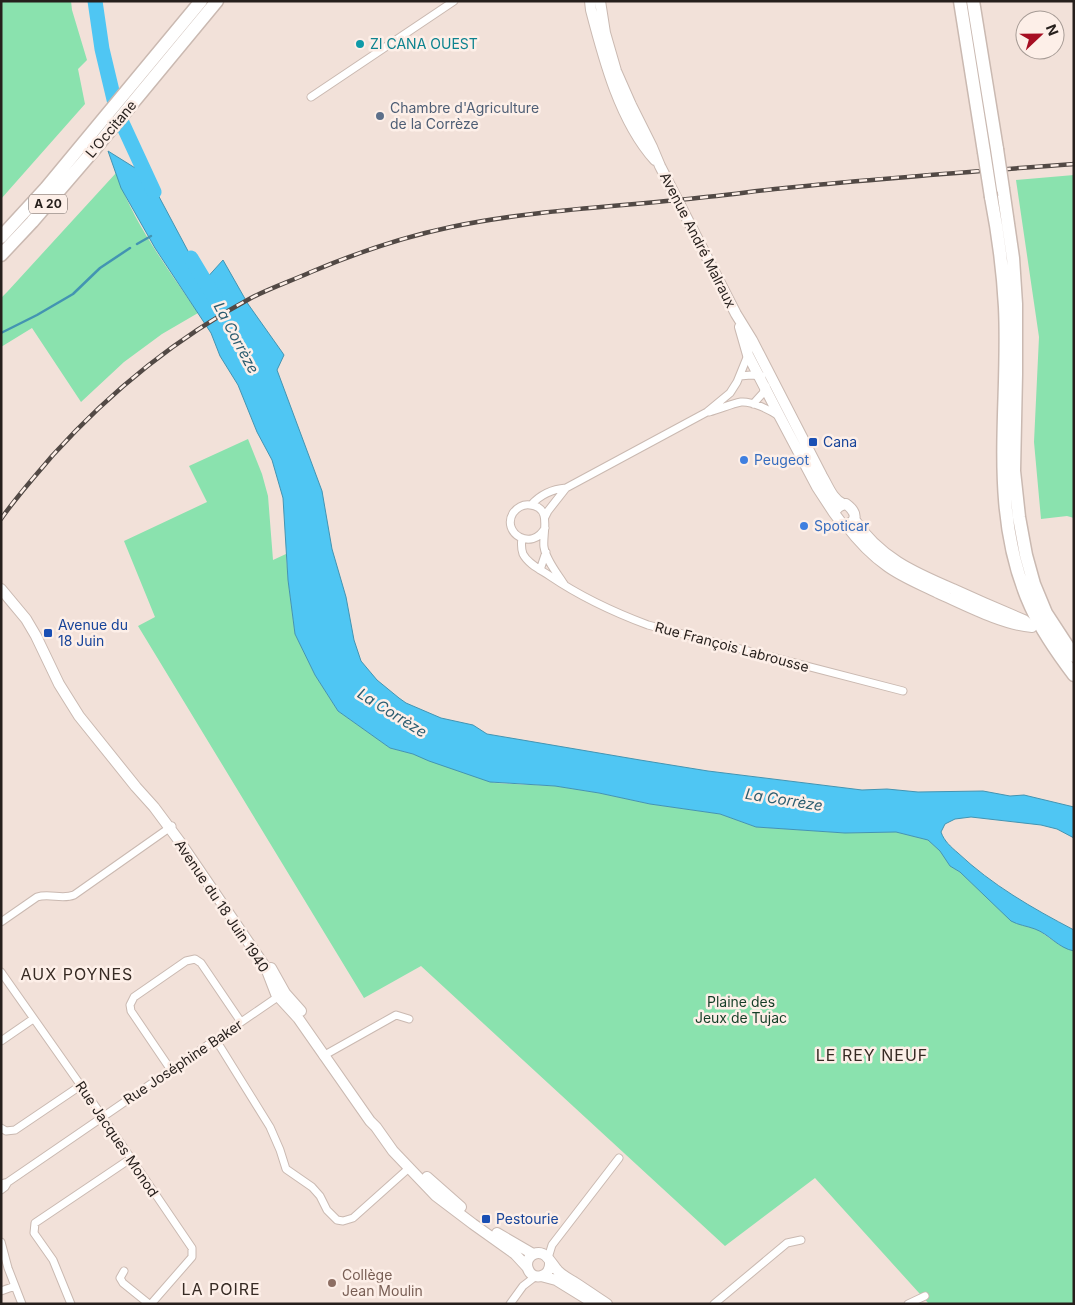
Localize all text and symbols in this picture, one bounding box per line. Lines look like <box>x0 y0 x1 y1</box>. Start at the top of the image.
north arrow <box>1015 10 1065 60</box>
text: N <box>1043 22 1062 38</box>
place label: ZI CANA OUEST <box>370 35 478 52</box>
marker: ZI CANA OUEST <box>354 38 366 50</box>
street label: L'Occitane <box>82 96 140 161</box>
place label: Chambre d'Agriculture de la Corrèze <box>390 99 539 132</box>
marker: Chambre d'Agriculture de la Corrèze <box>374 110 386 122</box>
street label: Avenue André Malraux <box>657 169 740 311</box>
road number: A 20 <box>29 194 67 213</box>
water label: La Corrèze <box>210 299 263 377</box>
place label: Cana <box>823 433 857 450</box>
marker: Cana <box>807 436 819 448</box>
place label: Peugeot <box>754 451 809 468</box>
marker: Peugeot <box>738 454 750 466</box>
place label: Spoticar <box>814 517 869 534</box>
marker: Spoticar <box>798 520 810 532</box>
place label: Avenue du 18 Juin <box>58 616 128 649</box>
street label: Rue François Labrousse <box>653 618 811 675</box>
marker: Avenue du 18 Juin <box>42 627 54 639</box>
water label: La Corrèze <box>354 684 430 741</box>
water label: La Corrèze <box>744 784 824 815</box>
street label: Avenue du 18 Juin 1940 <box>172 836 273 975</box>
district label: AUX POYNES <box>21 964 133 984</box>
park label: Plaine des Jeux de Tujac <box>695 993 787 1026</box>
street label: Rue Joséphine Baker <box>120 1015 245 1108</box>
district label: LE REY NEUF <box>816 1045 928 1065</box>
street label: Rue Jacques Monod <box>72 1078 162 1200</box>
place label: Pestourie <box>496 1210 559 1227</box>
marker: Pestourie <box>480 1213 492 1225</box>
place label: Collège Jean Moulin <box>342 1266 423 1299</box>
marker: Collège Jean Moulin <box>326 1277 338 1289</box>
district label: LA POIRE <box>181 1279 261 1299</box>

